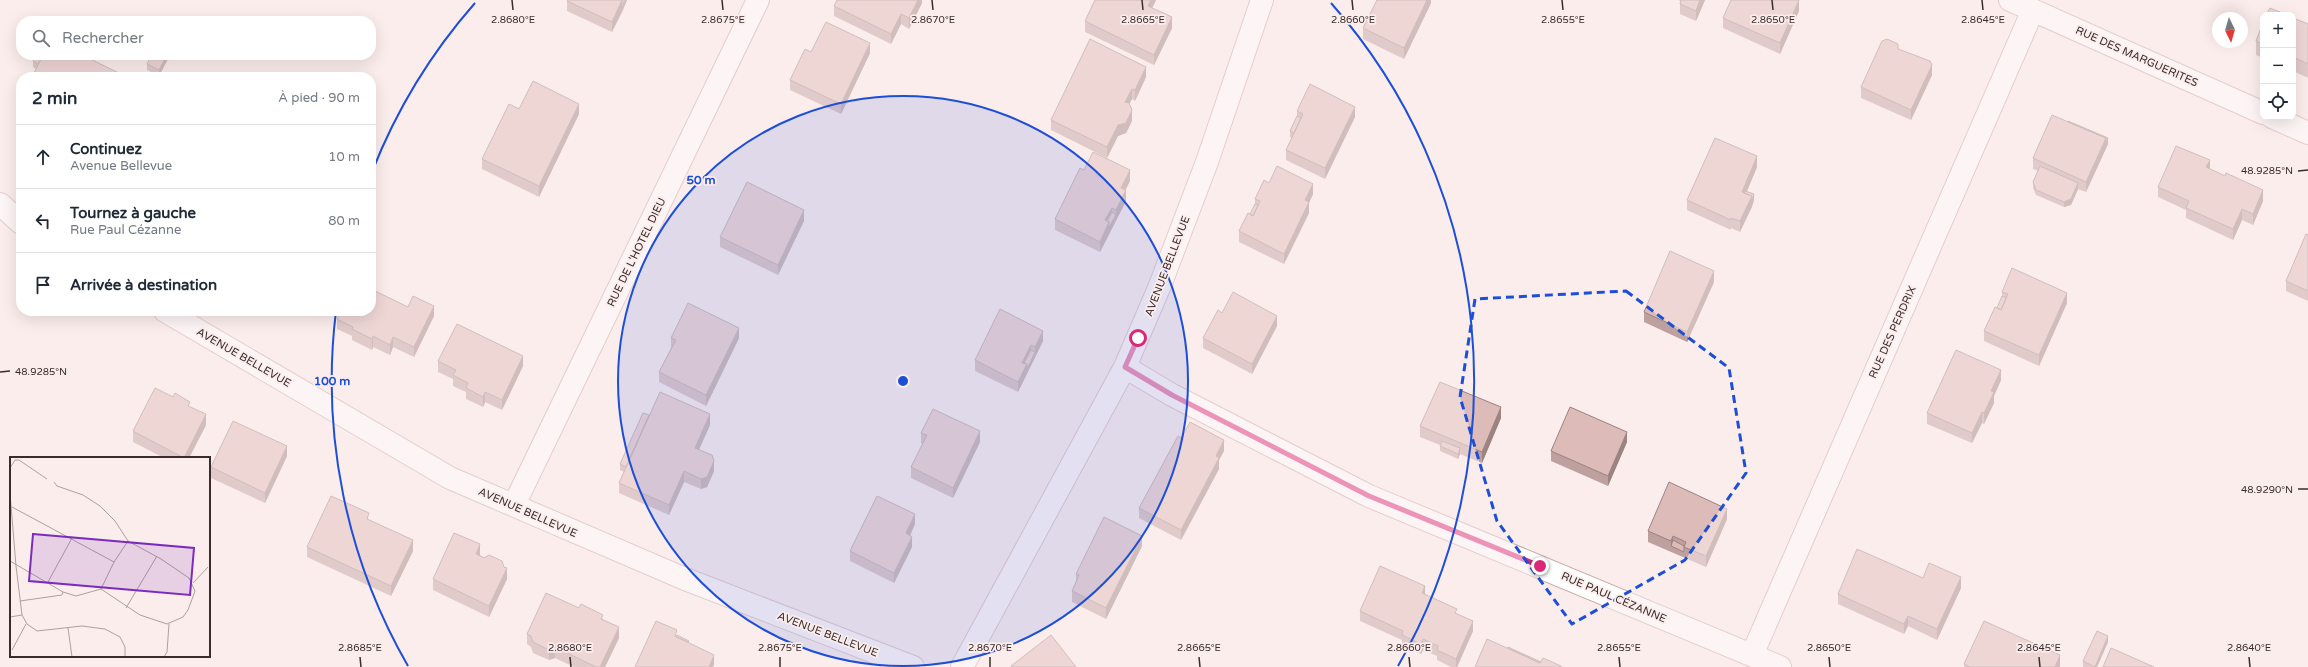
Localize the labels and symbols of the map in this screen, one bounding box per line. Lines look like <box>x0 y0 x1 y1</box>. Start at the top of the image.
north arrow <box>2212 12 2248 48</box>
text: 2.8680°E <box>491 14 535 26</box>
text: 2.8675°E <box>701 14 745 26</box>
text: 2.8670°E <box>911 14 955 26</box>
text: 2.8665°E <box>1121 14 1165 26</box>
text: 2.8660°E <box>1331 14 1375 26</box>
text: 2.8655°E <box>1541 14 1585 26</box>
text: 2.8650°E <box>1751 14 1795 26</box>
text: 2.8645°E <box>1961 14 2005 26</box>
street label: RUE DES MARGUERITES <box>2074 24 2200 89</box>
text: 48.9285°N <box>2241 165 2293 177</box>
text: 50 m <box>686 173 716 187</box>
street label: RUE DE L'HOTEL DIEU <box>604 196 668 309</box>
street label: AVENUE BELLEVUE <box>1142 214 1193 318</box>
street label: RUE DES PERDRIX <box>1866 284 1919 380</box>
street label: AVENUE BELLEVUE <box>194 325 293 390</box>
route start <box>1129 329 1147 347</box>
text: 48.9285°N <box>15 366 67 378</box>
text: 100 m <box>314 374 350 388</box>
centre of rings <box>896 374 910 388</box>
inset map <box>10 457 210 657</box>
text: 48.9290°N <box>2241 484 2293 496</box>
street label: AVENUE BELLEVUE <box>476 485 579 540</box>
route end <box>1531 557 1549 575</box>
street label: RUE PAUL CÉZANNE <box>1559 568 1669 626</box>
street label: AVENUE BELLEVUE <box>776 609 880 660</box>
text: 2.8685°E <box>338 642 382 654</box>
text: 2.8680°E <box>548 642 592 654</box>
text: 2.8675°E <box>758 642 802 654</box>
text: 2.8670°E <box>968 642 1012 654</box>
text: 2.8665°E <box>1177 642 1221 654</box>
text: 2.8660°E <box>1387 642 1431 654</box>
text: 2.8655°E <box>1597 642 1641 654</box>
text: 2.8650°E <box>1807 642 1851 654</box>
text: 2.8645°E <box>2017 642 2061 654</box>
text: 2.8640°E <box>2227 642 2271 654</box>

